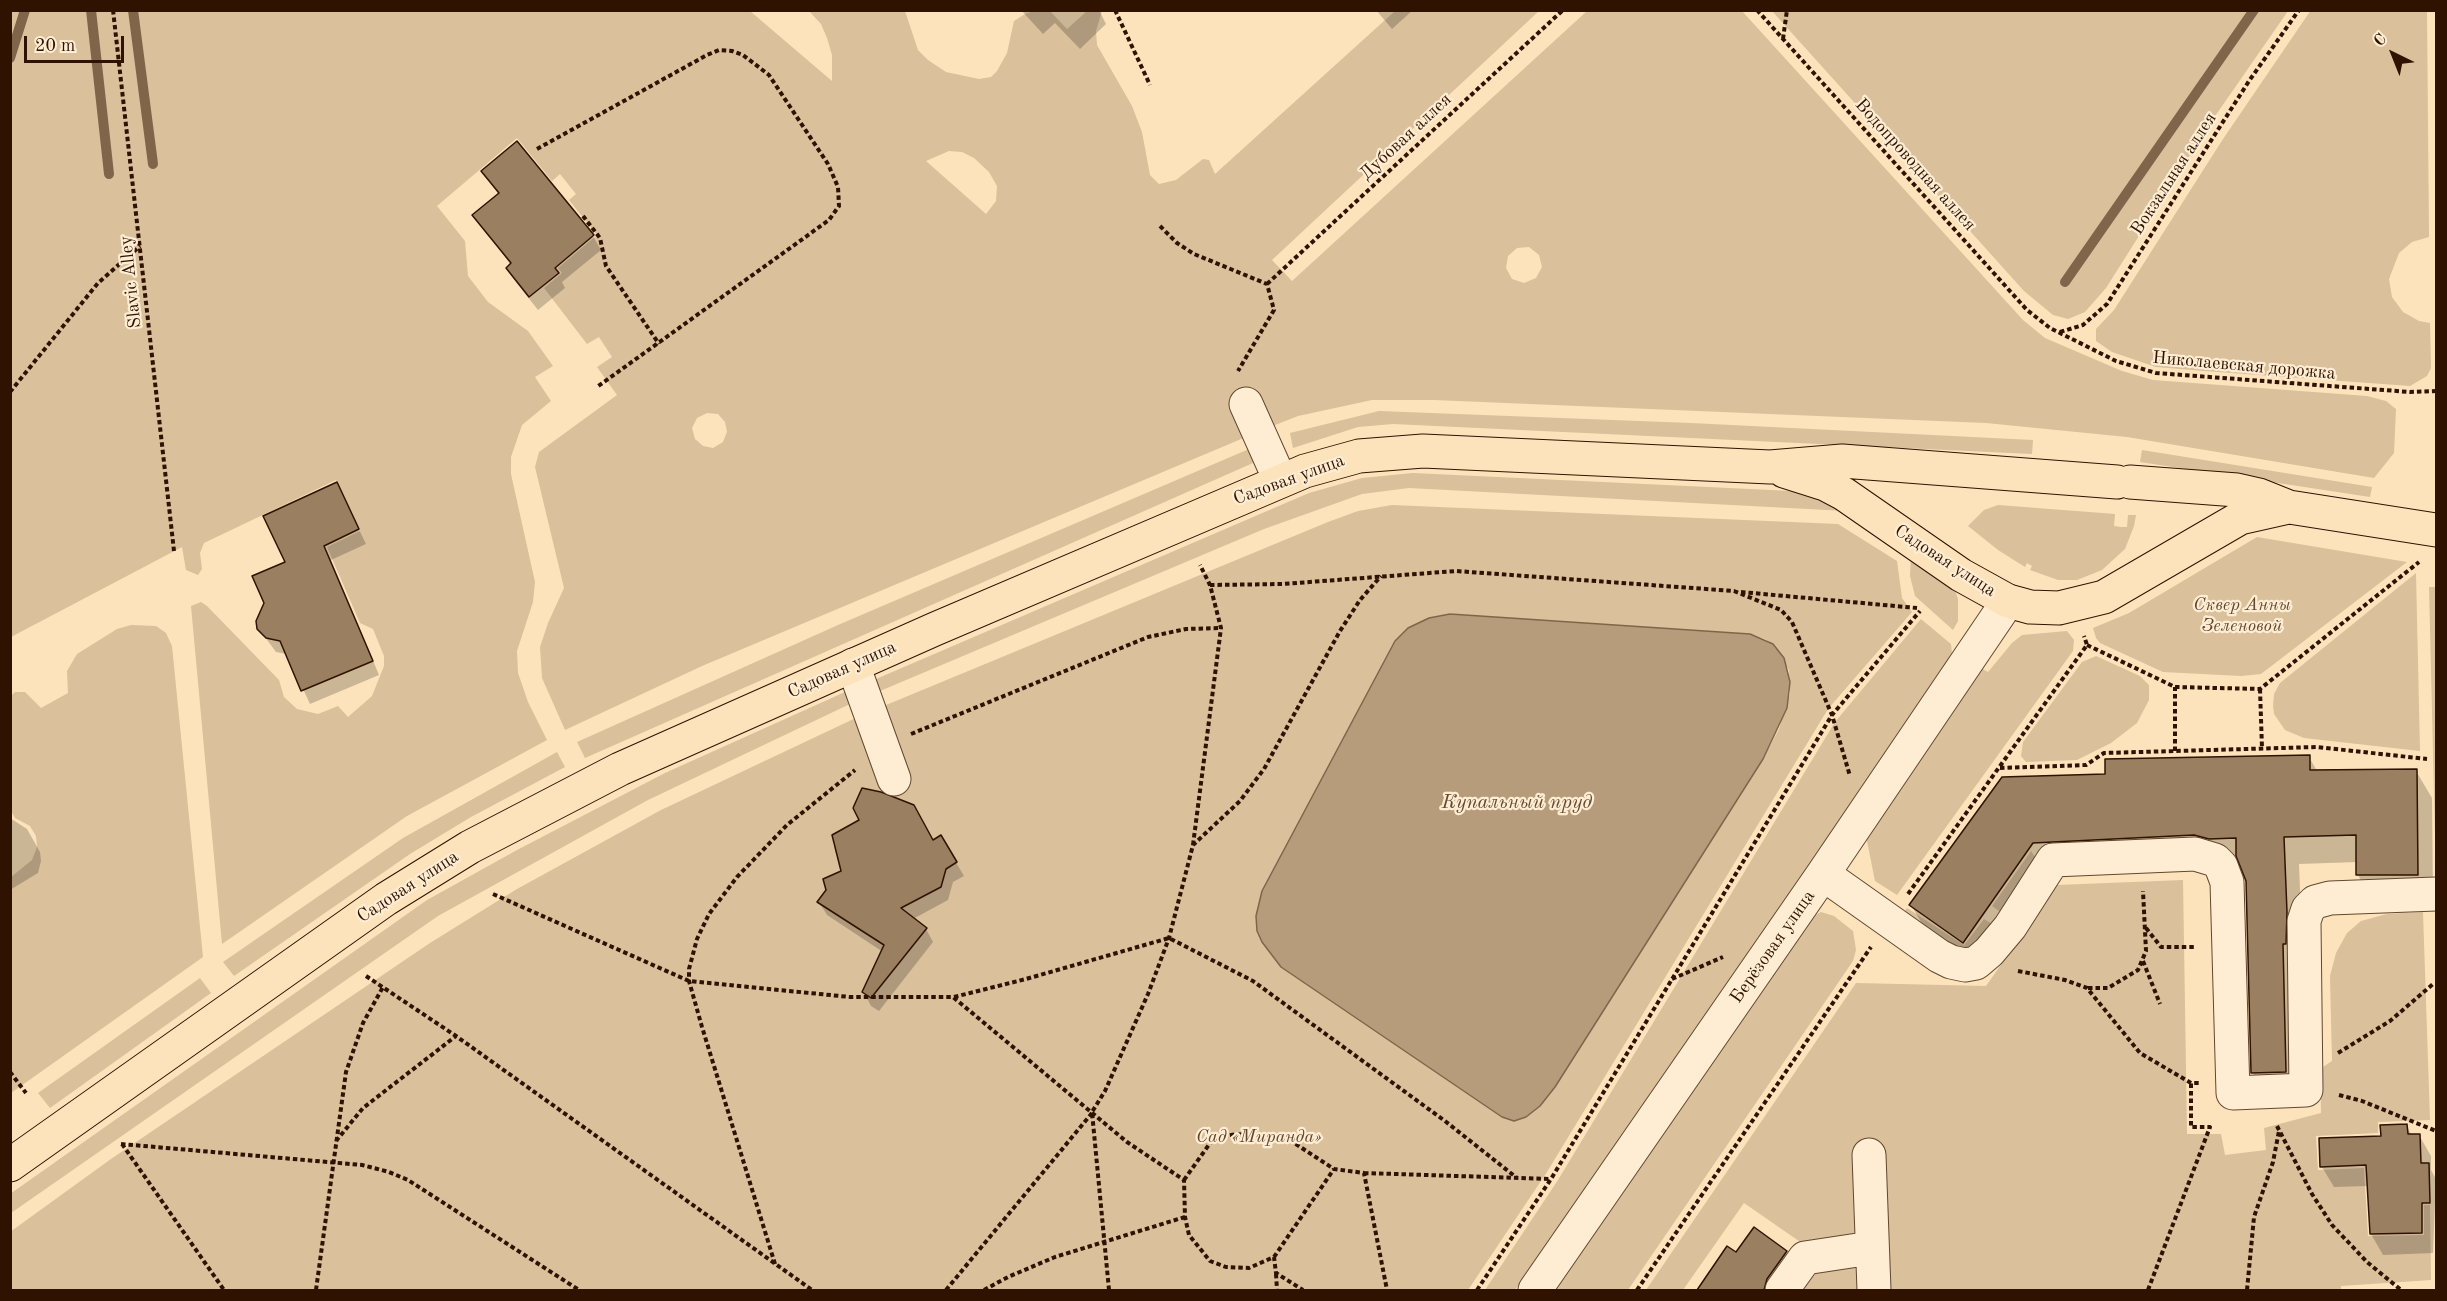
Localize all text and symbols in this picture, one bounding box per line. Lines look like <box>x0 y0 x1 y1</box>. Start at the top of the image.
scale bar <box>27 24 128 62</box>
north arrow <box>2363 24 2423 84</box>
text: С <box>2371 31 2390 50</box>
text: 20 m <box>35 37 75 55</box>
street label: Дубовая аллея <box>1356 89 1456 185</box>
street label: Водопроводная аллея <box>1850 94 1980 236</box>
street label: Вокзальная аллея <box>2126 109 2222 239</box>
street label: Slavic Alley <box>115 235 147 329</box>
street label: Николаевская дорожка <box>2152 347 2336 385</box>
street label: Садовая улица <box>1230 450 1348 510</box>
street label: Садовая улица <box>1890 520 2000 602</box>
park label: Сквер Анны Зеленовой <box>2193 594 2291 636</box>
street label: Садовая улица <box>784 636 900 704</box>
water label: Купальный пруд <box>1442 791 1592 815</box>
street label: Садовая улица <box>353 846 463 928</box>
street label: Берёзовая улица <box>1726 886 1820 1008</box>
park label: Сад «Миранда» <box>1196 1126 1322 1148</box>

